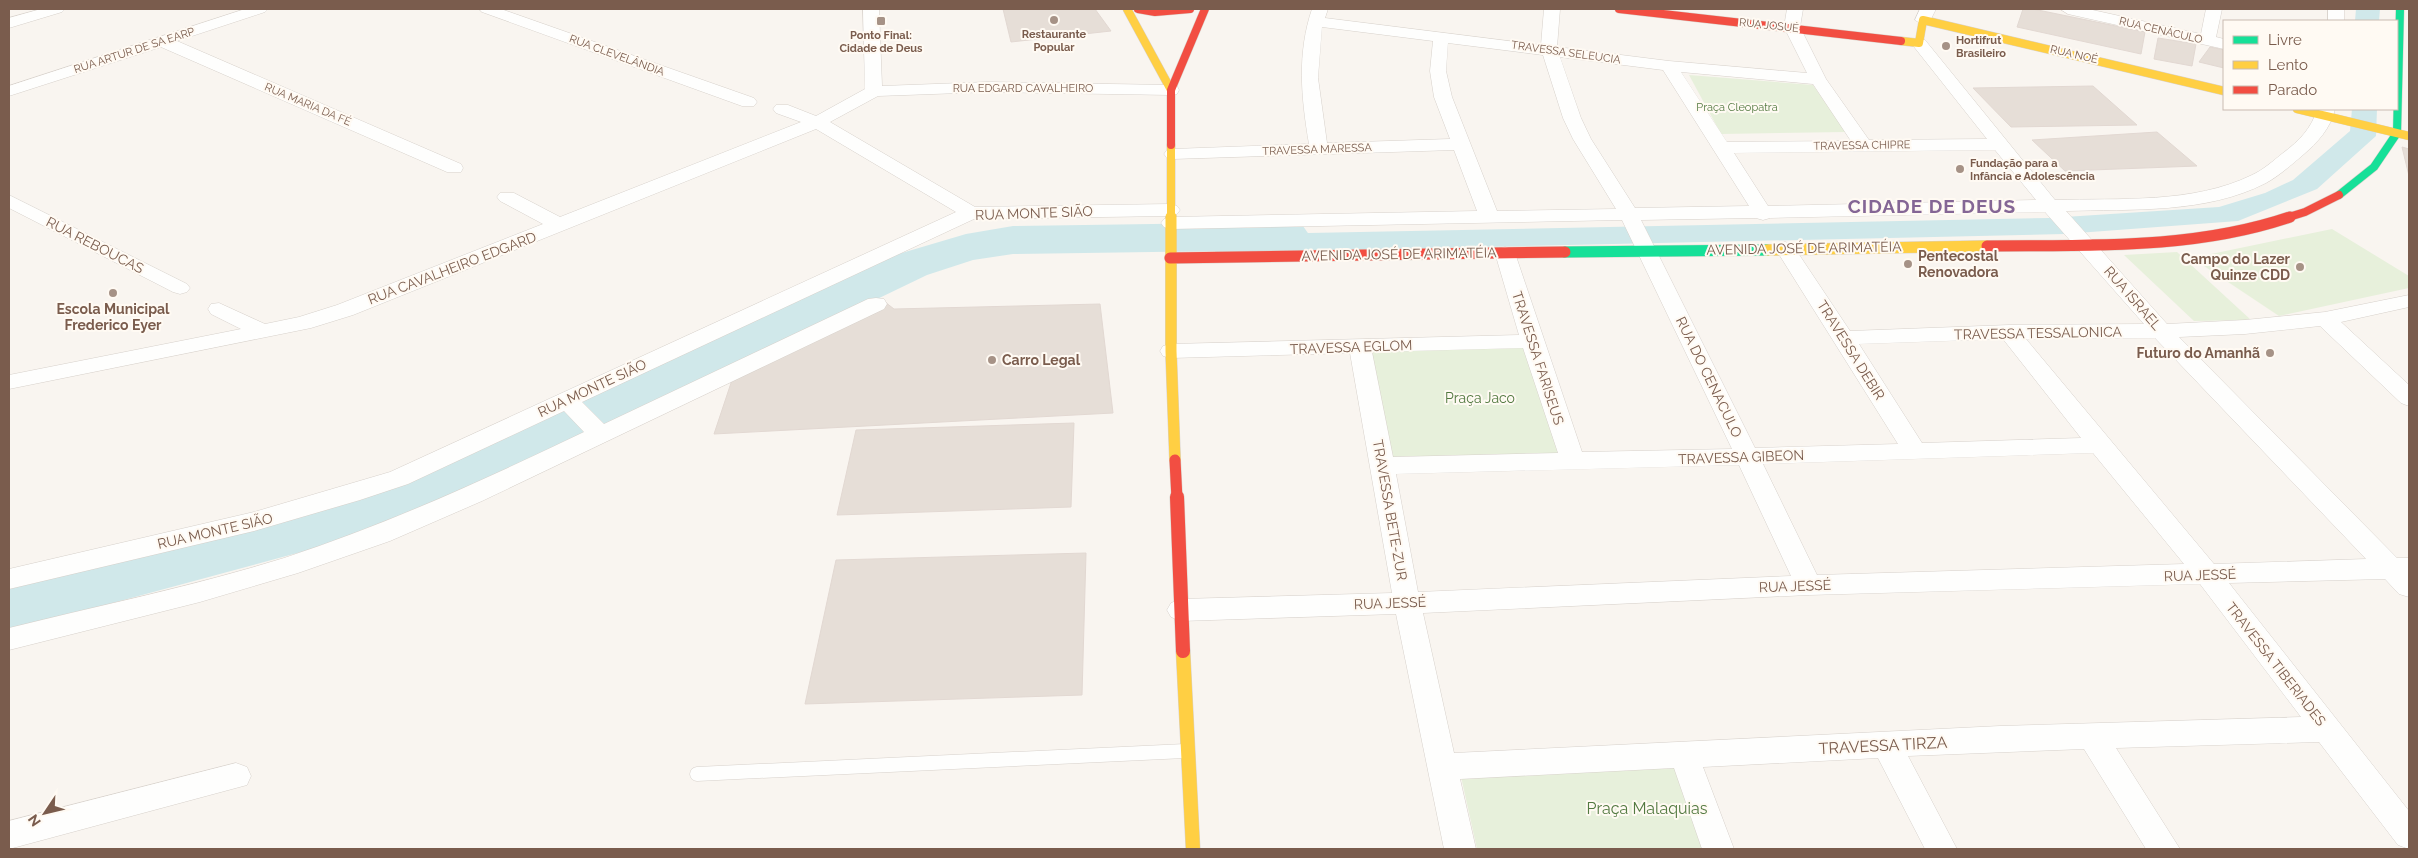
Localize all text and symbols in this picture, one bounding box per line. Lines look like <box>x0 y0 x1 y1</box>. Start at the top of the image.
marker: Restaurante Popular <box>1048 14 1060 26</box>
street label: RUA CENÁCULO <box>2118 14 2204 46</box>
marker: Ponto Final: Cidade de Deus <box>875 15 887 27</box>
street label: RUA JOSUÉ <box>1738 15 1800 35</box>
legend <box>2223 20 2398 110</box>
street label: RUA ARTUR DE SA EARP <box>72 25 196 76</box>
place label: Restaurante Popular <box>1022 28 1087 54</box>
place label: Ponto Final: Cidade de Deus <box>839 29 923 55</box>
street label: RUA CLEVELÂNDIA <box>567 31 667 79</box>
text: Livre <box>2268 31 2302 49</box>
place label: Hortifrut Brasileiro <box>1956 34 2006 60</box>
street label: TRAVESSA SELEUCIA <box>1510 38 1622 67</box>
marker: Hortifrut Brasileiro <box>1940 40 1952 52</box>
street label: RUA NOÉ <box>2049 42 2099 66</box>
text: Lento <box>2268 56 2308 74</box>
street label: RUA MARIA DA FÉ <box>263 79 354 129</box>
text: Parado <box>2268 81 2317 99</box>
street label: RUA EDGARD CAVALHEIRO <box>953 82 1093 95</box>
park label: Praça Cleopatra <box>1696 101 1778 114</box>
street label: TRAVESSA CHIPRE <box>1813 138 1911 153</box>
street label: TRAVESSA MARESSA <box>1262 141 1372 158</box>
place label: Fundação para a Infância e Adolescência <box>1970 157 2095 183</box>
marker: Fundação para a Infância e Adolescência <box>1954 163 1966 175</box>
district label: CIDADE DE DEUS <box>1848 195 2016 217</box>
street label: RUA MONTE SIÃO <box>975 202 1093 223</box>
street label: RUA REBOUCAS <box>44 214 147 277</box>
street label: RUA CAVALHEIRO EDGARD <box>366 228 538 308</box>
street label: AVENIDA JOSÉ DE ARIMATÉIA <box>1706 237 1902 258</box>
street label: AVENIDA JOSÉ DE ARIMATÉIA <box>1301 243 1497 264</box>
place label: Pentecostal Renovadora <box>1918 248 1999 280</box>
place label: Campo do Lazer Quinze CDD <box>2181 251 2291 283</box>
marker: Pentecostal Renovadora <box>1902 258 1914 270</box>
marker: Campo do Lazer Quinze CDD <box>2294 261 2306 273</box>
street label: RUA ISRAEL <box>2101 263 2165 333</box>
marker: Escola Municipal Frederico Eyer <box>107 287 119 299</box>
street label: TRAVESSA FARISEUS <box>1509 289 1567 427</box>
street label: TRAVESSA DEBIR <box>1814 297 1888 403</box>
place label: Escola Municipal Frederico Eyer <box>56 301 170 333</box>
street label: RUA DO CENACULO <box>1673 314 1745 440</box>
street label: TRAVESSA TESSALONICA <box>1954 324 2123 342</box>
street label: TRAVESSA EGLOM <box>1289 337 1413 357</box>
place label: Futuro do Amanhã <box>2137 345 2260 361</box>
marker: Futuro do Amanhã <box>2264 347 2276 359</box>
place label: Carro Legal <box>1002 352 1081 368</box>
marker: Carro Legal <box>986 354 998 366</box>
street label: RUA MONTE SIÃO <box>535 355 649 420</box>
park label: Praça Jaco <box>1445 390 1515 406</box>
street label: TRAVESSA BETE-ZUR <box>1370 438 1410 582</box>
street label: TRAVESSA GIBEON <box>1678 447 1804 467</box>
street label: RUA MONTE SIÃO <box>156 509 274 552</box>
street label: RUA JESSÉ <box>2164 565 2236 584</box>
street label: RUA JESSÉ <box>1759 576 1831 595</box>
street label: RUA JESSÉ <box>1354 593 1426 612</box>
street label: TRAVESSA TIBERIADES <box>2223 599 2329 729</box>
street label: TRAVESSA TIRZA <box>1818 733 1948 758</box>
north arrow <box>20 788 70 838</box>
park label: Praça Malaquias <box>1587 799 1708 818</box>
text: N <box>25 811 44 829</box>

